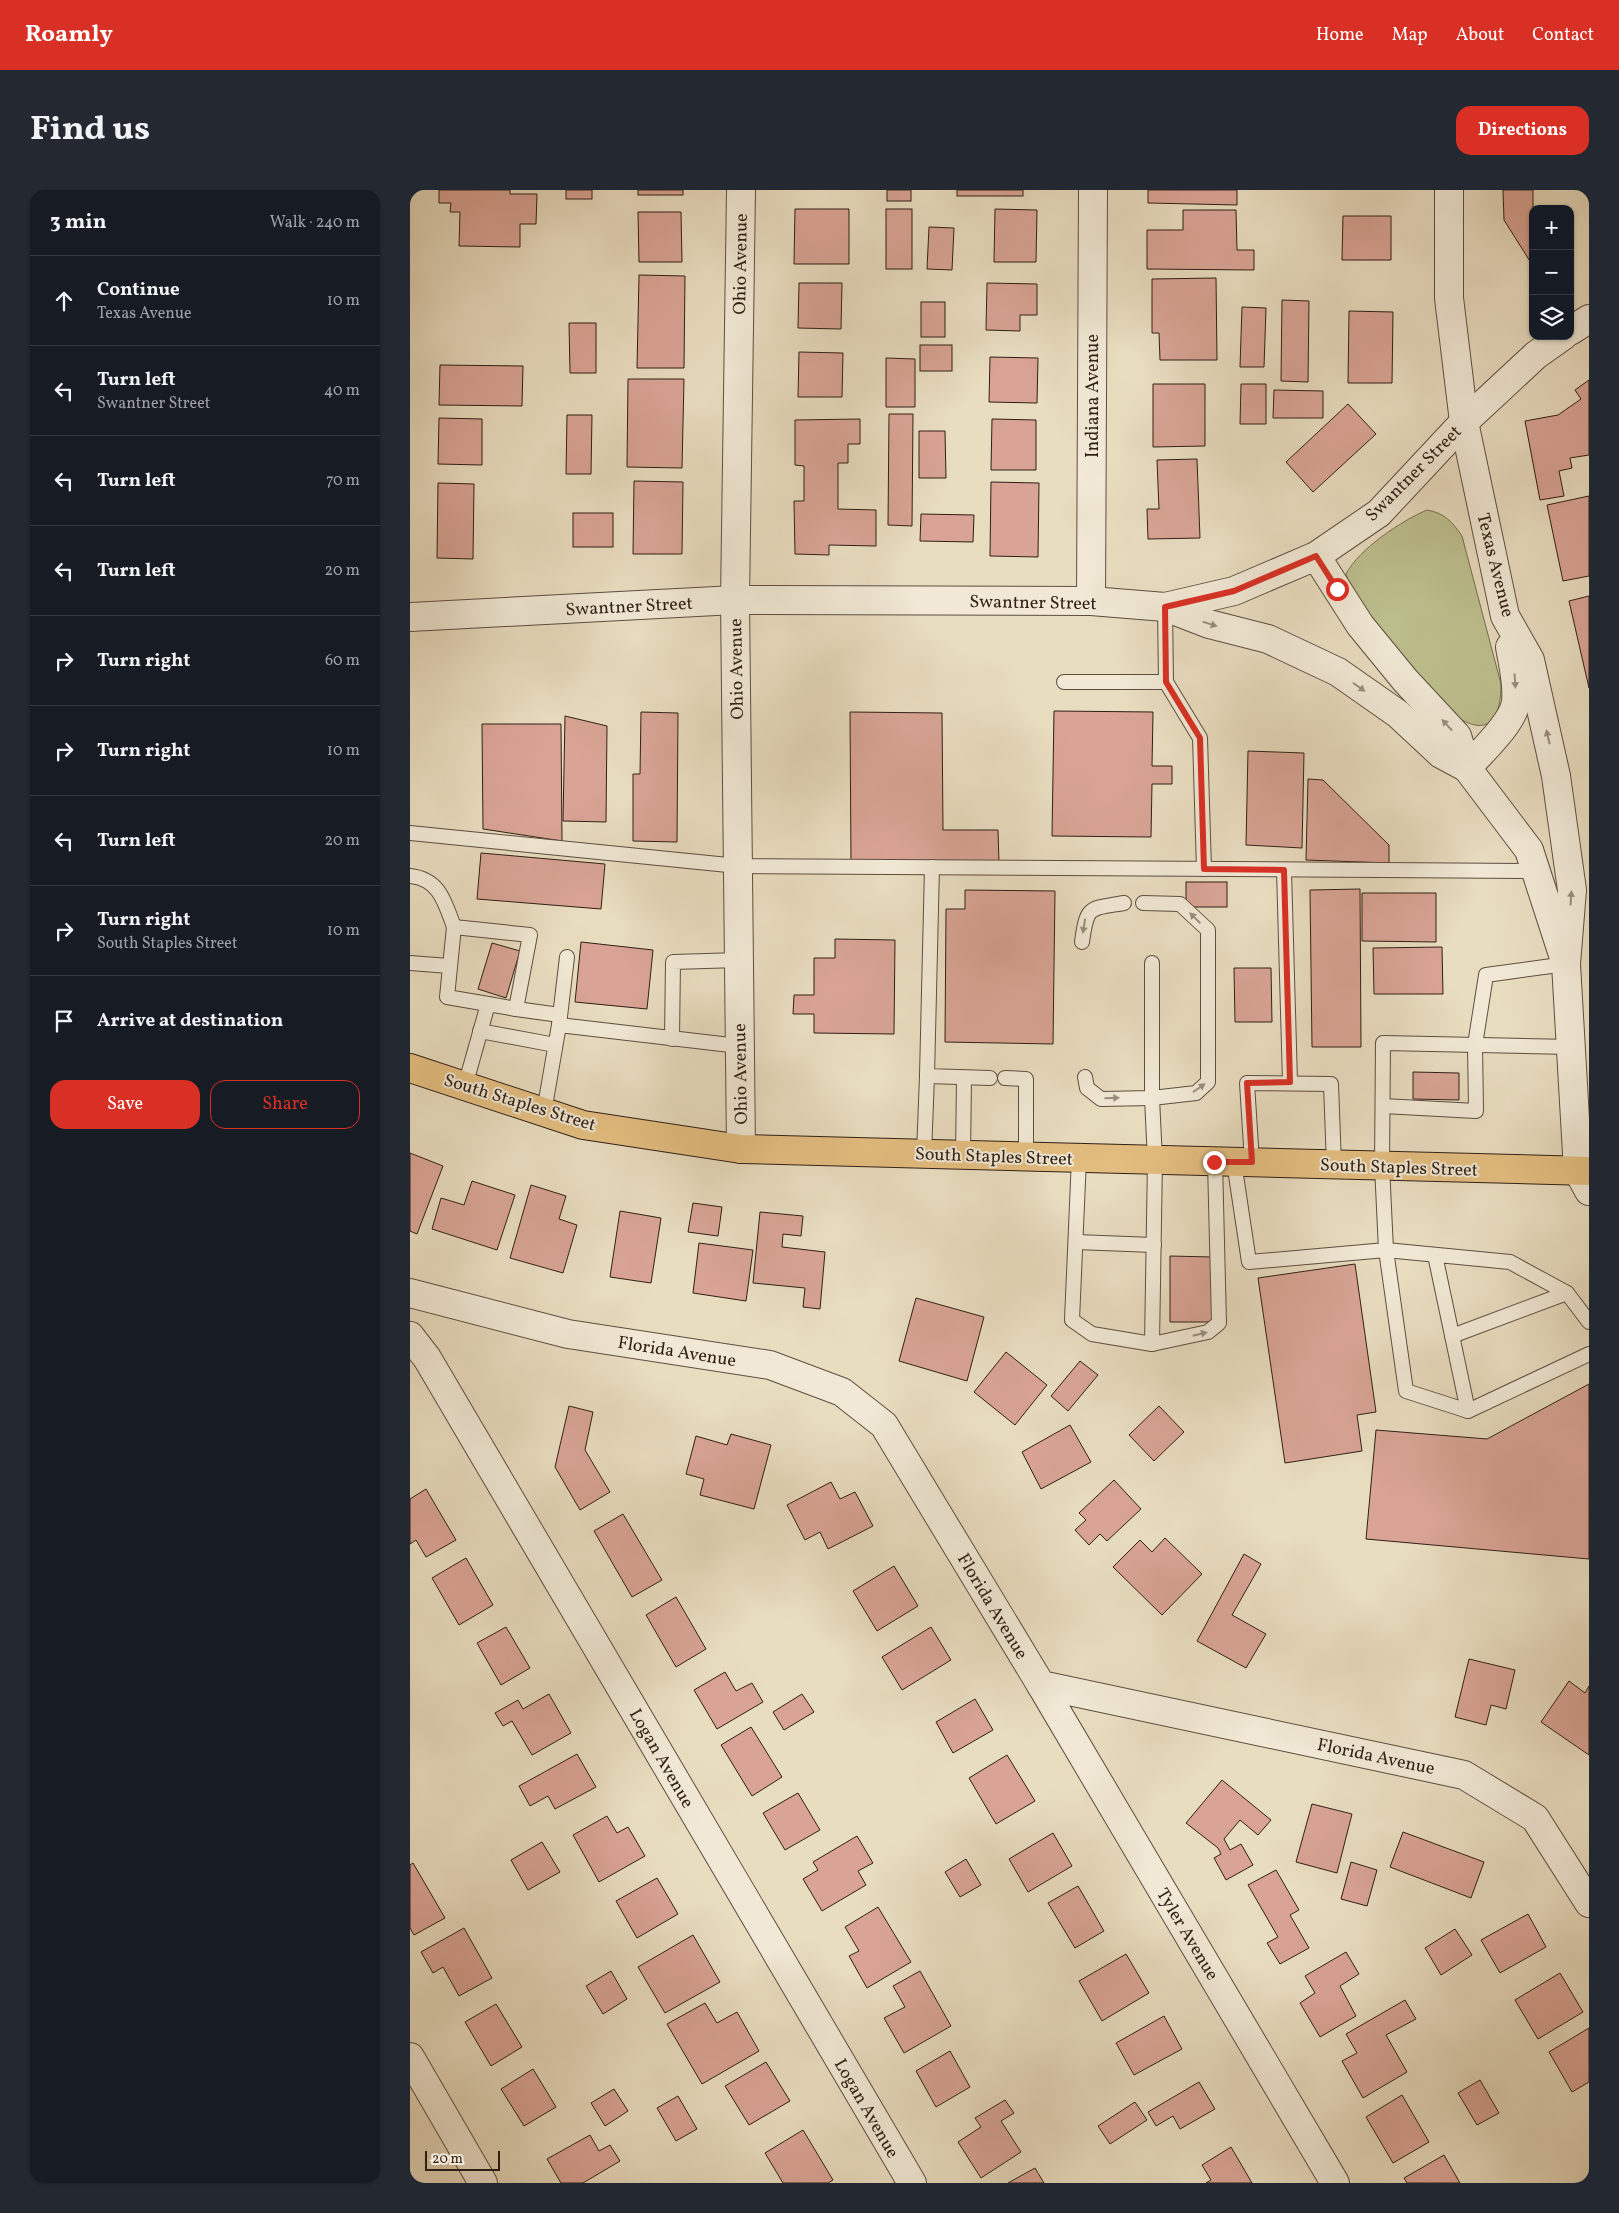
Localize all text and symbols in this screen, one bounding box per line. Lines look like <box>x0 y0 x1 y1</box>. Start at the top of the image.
text: Roamly <box>25 18 113 52</box>
text: Home <box>1316 23 1364 48</box>
text: Map <box>1392 23 1428 48</box>
text: About <box>1456 23 1504 48</box>
text: Contact <box>1532 23 1594 48</box>
text: Find us <box>30 106 150 154</box>
button: Directions <box>1456 106 1589 155</box>
map controls <box>1529 205 1574 340</box>
button: + <box>1529 205 1574 250</box>
text: 3 min <box>50 208 106 237</box>
text: Walk · 240 m <box>270 212 360 234</box>
street label: Ohio Avenue <box>728 213 755 315</box>
button: − <box>1529 250 1574 295</box>
text: Continue <box>97 277 180 303</box>
icon: ahead <box>50 287 78 315</box>
text: 10 m <box>327 290 360 312</box>
button: layers <box>1529 295 1574 340</box>
text: Texas Avenue <box>97 303 192 325</box>
street label: Indiana Avenue <box>1081 334 1106 458</box>
text: Turn left <box>97 367 176 393</box>
icon: left <box>50 377 78 405</box>
text: 40 m <box>324 380 360 402</box>
text: Swantner Street <box>97 393 210 415</box>
street label: Swantner Street <box>1360 420 1468 528</box>
icon: left <box>50 467 78 495</box>
text: Turn left <box>97 468 176 494</box>
text: 70 m <box>326 470 360 492</box>
street label: Texas Avenue <box>1470 511 1520 620</box>
icon: left <box>50 557 78 585</box>
text: Turn left <box>97 558 176 584</box>
text: 20 m <box>325 560 360 582</box>
route start <box>1326 578 1349 601</box>
street label: Swantner Street <box>969 590 1097 617</box>
street label: Swantner Street <box>565 592 693 623</box>
street label: Ohio Avenue <box>724 618 751 720</box>
one-way arrow <box>1203 620 1218 628</box>
icon: right <box>50 647 78 675</box>
text: Turn right <box>97 648 190 674</box>
text: 60 m <box>325 650 360 672</box>
one-way arrow <box>1511 673 1519 689</box>
one-way arrow <box>1352 682 1365 692</box>
one-way arrow <box>1441 719 1453 731</box>
one-way arrow <box>1543 729 1551 745</box>
icon: right <box>50 737 78 765</box>
text: Turn right <box>97 738 190 764</box>
text: 10 m <box>327 740 360 762</box>
icon: left <box>50 827 78 855</box>
text: Turn left <box>97 828 176 854</box>
text: 20 m <box>325 830 360 852</box>
one-way arrow <box>1567 890 1575 906</box>
text: Turn right <box>97 907 190 933</box>
one-way arrow <box>1190 913 1202 925</box>
icon: right <box>50 917 78 945</box>
one-way arrow <box>1080 918 1088 934</box>
text: 10 m <box>327 920 360 942</box>
text: South Staples Street <box>97 933 238 955</box>
icon: arrive <box>50 1007 78 1035</box>
text: Arrive at destination <box>97 1008 283 1034</box>
street label: Ohio Avenue <box>728 1023 755 1125</box>
street label: South Staples Street <box>440 1068 599 1138</box>
button: Save <box>50 1080 200 1129</box>
button: Share <box>210 1080 360 1129</box>
one-way arrow <box>1192 1084 1206 1093</box>
one-way arrow <box>1104 1094 1120 1102</box>
street label: South Staples Street <box>915 1142 1073 1173</box>
route end <box>1203 1151 1226 1174</box>
street label: South Staples Street <box>1320 1153 1478 1184</box>
one-way arrow <box>1192 1330 1207 1338</box>
street label: Florida Avenue <box>616 1331 738 1374</box>
street label: Florida Avenue <box>950 1549 1033 1664</box>
street label: Logan Avenue <box>622 1704 699 1813</box>
street label: Florida Avenue <box>1315 1733 1437 1782</box>
street label: Tyler Avenue <box>1149 1884 1224 1985</box>
street label: Logan Avenue <box>827 2054 904 2163</box>
scale bar <box>425 2148 500 2171</box>
text: 20 m <box>432 2150 463 2169</box>

